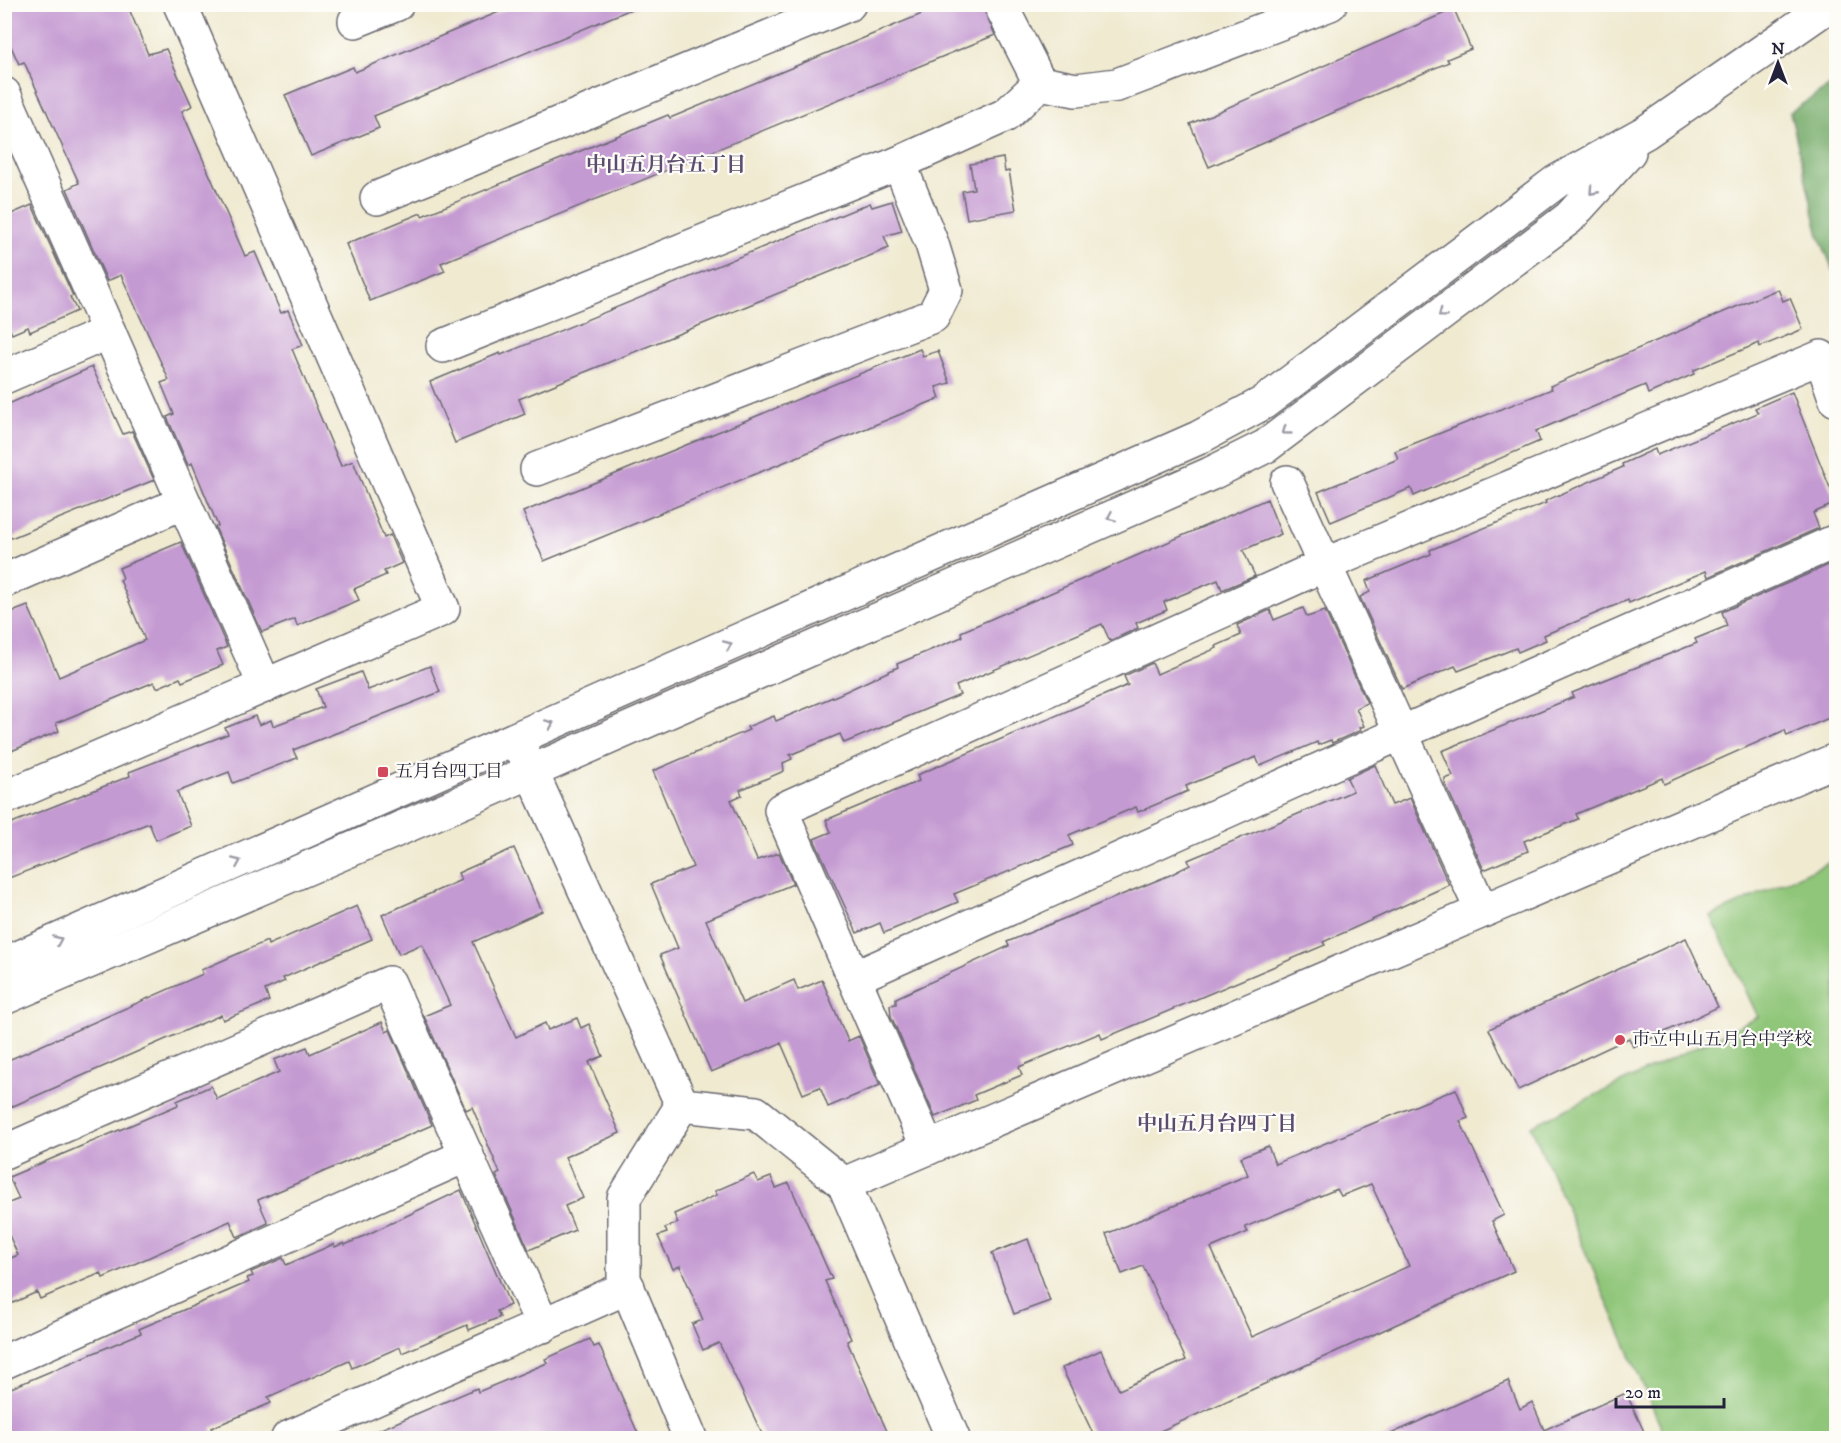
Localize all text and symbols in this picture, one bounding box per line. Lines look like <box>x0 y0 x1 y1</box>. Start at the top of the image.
north arrow <box>1748 33 1808 93</box>
text: N <box>1771 39 1785 59</box>
district label: 中山五月台五丁目 <box>586 153 746 178</box>
one-way arrow <box>1589 185 1600 195</box>
one-way arrow <box>1438 307 1449 318</box>
one-way arrow <box>1282 424 1293 435</box>
one-way arrow <box>1107 510 1118 522</box>
one-way arrow <box>722 640 733 652</box>
one-way arrow <box>543 719 554 731</box>
place label: 五月台四丁目 <box>395 761 503 783</box>
marker: 五月台四丁目 <box>376 765 390 779</box>
one-way arrow <box>230 857 241 869</box>
one-way arrow <box>52 935 63 947</box>
place label: 市立中山五月台中学校 <box>1632 1029 1812 1051</box>
marker: 市立中山五月台中学校 <box>1613 1033 1627 1047</box>
district label: 中山五月台四丁目 <box>1137 1112 1297 1137</box>
scale bar <box>1616 1371 1724 1409</box>
text: 20 m <box>1625 1382 1661 1404</box>

